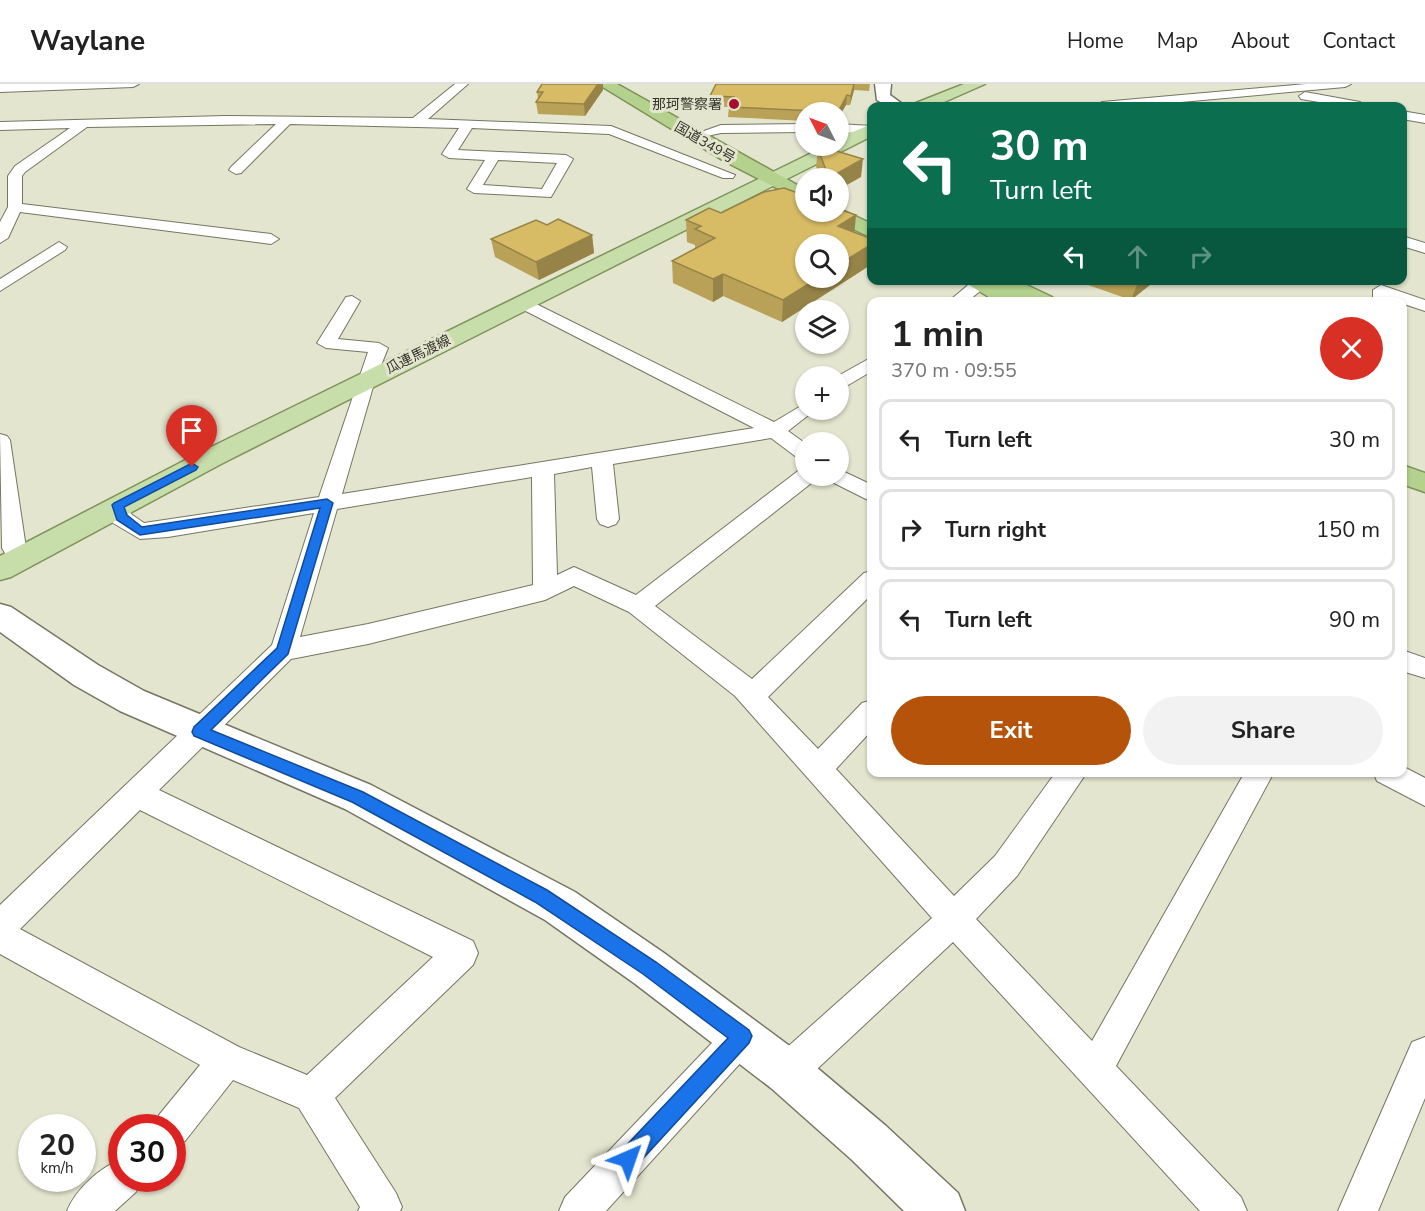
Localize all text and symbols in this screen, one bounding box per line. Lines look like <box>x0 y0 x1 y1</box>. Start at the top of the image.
text: Waylane <box>30 22 145 60</box>
text: Home <box>1067 27 1124 55</box>
text: Map <box>1157 27 1198 55</box>
text: About <box>1231 27 1289 55</box>
text: Contact <box>1322 27 1395 55</box>
place label: 那珂警察署 <box>652 95 722 114</box>
marker: 那珂警察署 <box>727 97 741 111</box>
north arrow <box>795 102 849 156</box>
map controls <box>795 102 849 486</box>
street label: 国道349号 <box>671 117 739 167</box>
text: 30 m <box>990 118 1089 175</box>
icon: left <box>891 126 969 204</box>
button: sound <box>795 168 849 222</box>
text: Turn left <box>990 172 1091 209</box>
button: search <box>795 234 849 288</box>
icon: left <box>1058 240 1091 273</box>
icon: ahead <box>1121 240 1154 273</box>
icon: right <box>1184 240 1217 273</box>
button: layers <box>795 300 849 354</box>
text: 1 min <box>891 310 984 359</box>
button: close <box>1320 317 1383 380</box>
street label: 瓜連馬渡線 <box>383 331 454 378</box>
text: 370 m · 09:55 <box>891 357 1017 384</box>
button: + <box>795 366 849 420</box>
pin <box>166 405 217 467</box>
icon: arrive <box>175 414 208 447</box>
icon: left <box>894 423 927 456</box>
text: Turn left <box>945 425 1032 455</box>
text: 30 m <box>1329 425 1380 455</box>
button: − <box>795 432 849 486</box>
icon: right <box>894 513 927 546</box>
text: Turn right <box>945 515 1046 545</box>
text: 150 m <box>1316 515 1380 545</box>
icon: left <box>894 603 927 636</box>
text: Turn left <box>945 605 1032 635</box>
text: 90 m <box>1329 605 1380 635</box>
button: Exit <box>891 696 1131 765</box>
button: Share <box>1143 696 1383 765</box>
speed limit sign: 30 <box>108 1114 186 1192</box>
text: 20 <box>39 1125 75 1166</box>
position arrow <box>596 1127 660 1191</box>
text: km/h <box>40 1158 74 1178</box>

